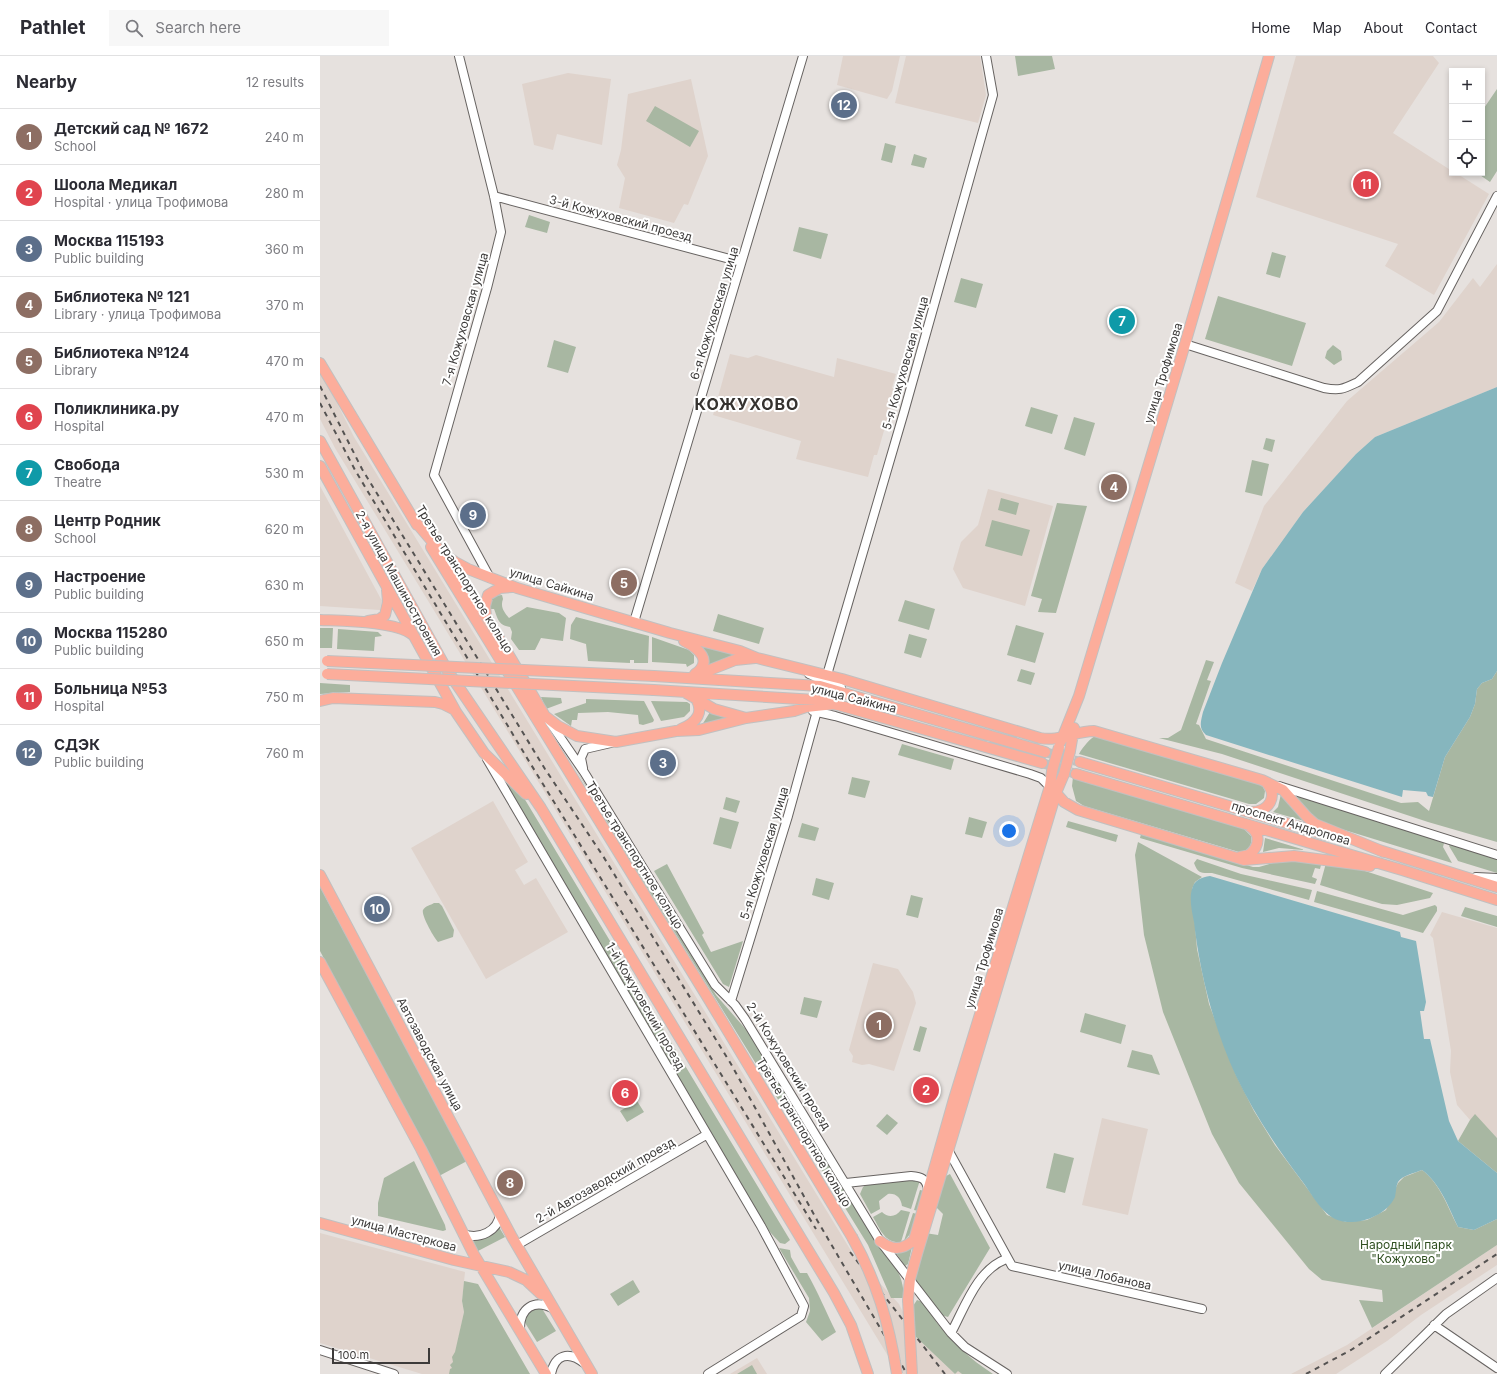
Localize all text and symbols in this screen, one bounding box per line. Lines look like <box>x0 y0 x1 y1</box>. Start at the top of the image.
search box <box>109 10 389 46</box>
text: Pathlet <box>20 16 85 39</box>
icon: search <box>123 17 145 39</box>
text: Search here <box>155 18 241 37</box>
text: Home <box>1251 19 1290 36</box>
text: Map <box>1312 19 1342 36</box>
text: About <box>1364 19 1403 36</box>
text: Contact <box>1425 19 1477 36</box>
map controls <box>1449 68 1485 176</box>
button: + <box>1449 68 1485 104</box>
text: Nearby <box>16 72 77 92</box>
text: 12 results <box>246 74 304 90</box>
pin: 12 <box>831 90 857 120</box>
button: − <box>1449 104 1485 140</box>
text: Детский сад № 1672 <box>54 119 209 138</box>
text: 1 <box>26 129 32 145</box>
text: 240 m <box>265 129 304 145</box>
text: School <box>54 138 96 154</box>
button: locate <box>1449 140 1485 176</box>
pin: 11 <box>1353 169 1379 199</box>
text: Шоола Медикал <box>54 175 177 194</box>
text: 2 <box>25 185 33 201</box>
text: 280 m <box>265 185 304 201</box>
street label: 3-й Кожуховский проезд <box>548 192 695 244</box>
text: Hospital · улица Трофимова <box>54 194 228 210</box>
text: Москва 115193 <box>54 231 164 250</box>
text: 3 <box>25 241 33 257</box>
text: 360 m <box>265 241 304 257</box>
street label: 6-я Кожуховская улица <box>687 245 741 381</box>
text: Public building <box>54 250 144 266</box>
street label: 7-я Кожуховская улица <box>439 251 491 387</box>
text: Библиотека № 121 <box>54 287 190 306</box>
street label: 5-я Кожуховская улица <box>879 294 931 432</box>
text: 4 <box>25 297 33 313</box>
text: 370 m <box>266 297 304 313</box>
text: Library · улица Трофимова <box>54 306 221 322</box>
pin: 7 <box>1109 306 1135 336</box>
street label: улица Трофимова <box>1141 321 1185 425</box>
text: Библиотека №124 <box>54 343 189 362</box>
text: 5 <box>25 353 33 369</box>
text: 470 m <box>265 353 304 369</box>
text: Library <box>54 362 97 378</box>
district label: КОЖУХОВО <box>695 394 799 414</box>
text: Поликлиника.ру <box>54 399 179 418</box>
text: 6 <box>25 409 33 425</box>
text: 470 m <box>265 409 304 425</box>
text: Hospital <box>54 418 104 434</box>
text: Свобода <box>54 455 120 474</box>
text: 7 <box>25 465 33 481</box>
text: 530 m <box>265 465 304 481</box>
pin: 4 <box>1101 472 1127 502</box>
text: Theatre <box>54 474 102 490</box>
pin: 9 <box>460 500 486 530</box>
street label: Третье транспортное кольцо <box>413 502 517 656</box>
street label: 2-я улица Машиностроения <box>353 508 445 658</box>
text: Центр Родник <box>54 511 161 530</box>
text: 8 <box>25 521 33 537</box>
text: 620 m <box>265 521 304 537</box>
text: School <box>54 530 96 546</box>
street label: улица Сайкина <box>508 564 596 604</box>
text: Настроение <box>54 567 146 586</box>
pin: 5 <box>611 568 637 598</box>
text: 9 <box>25 577 33 593</box>
text: 630 m <box>265 577 304 593</box>
text: Public building <box>54 586 144 602</box>
text: Москва 115280 <box>54 623 168 642</box>
text: 10 <box>22 633 36 649</box>
text: 650 m <box>265 633 304 649</box>
text: Public building <box>54 642 144 658</box>
text: Больница №53 <box>54 679 167 698</box>
street label: улица Сайкина <box>810 680 898 716</box>
text: 11 <box>23 689 35 705</box>
text: 750 m <box>266 689 304 705</box>
text: Hospital <box>54 698 104 714</box>
text: СДЭК <box>54 735 100 754</box>
text: 12 <box>22 745 36 761</box>
text: 760 m <box>266 745 304 761</box>
pin: 3 <box>650 748 676 778</box>
text: Public building <box>54 754 144 770</box>
street label: Третье транспортное кольцо <box>583 778 687 932</box>
street label: 5-я Кожуховская улица <box>737 785 791 921</box>
street label: проспект Андропова <box>1230 798 1352 848</box>
your location <box>999 821 1019 841</box>
pin: 10 <box>364 894 390 924</box>
street label: улица Трофимова <box>962 906 1006 1010</box>
street label: 1-й Кожуховский проезд <box>603 939 689 1073</box>
street label: Автозаводская улица <box>394 995 466 1113</box>
street label: 2-й Кожуховский проезд <box>744 999 835 1133</box>
pin: 1 <box>866 1010 892 1040</box>
street label: Третье транспортное кольцо <box>753 1055 855 1209</box>
pin: 2 <box>913 1075 939 1105</box>
pin: 6 <box>612 1078 638 1108</box>
street label: 2-й Автозаводский проезд <box>533 1134 678 1226</box>
pin: 8 <box>497 1168 523 1198</box>
street label: улица Мастеркова <box>350 1212 458 1254</box>
park label: Народный парк "Кожухово" <box>1360 1237 1452 1266</box>
street label: улица Лобанова <box>1057 1257 1153 1293</box>
scale bar <box>332 1346 430 1365</box>
text: 100 m <box>338 1348 369 1362</box>

